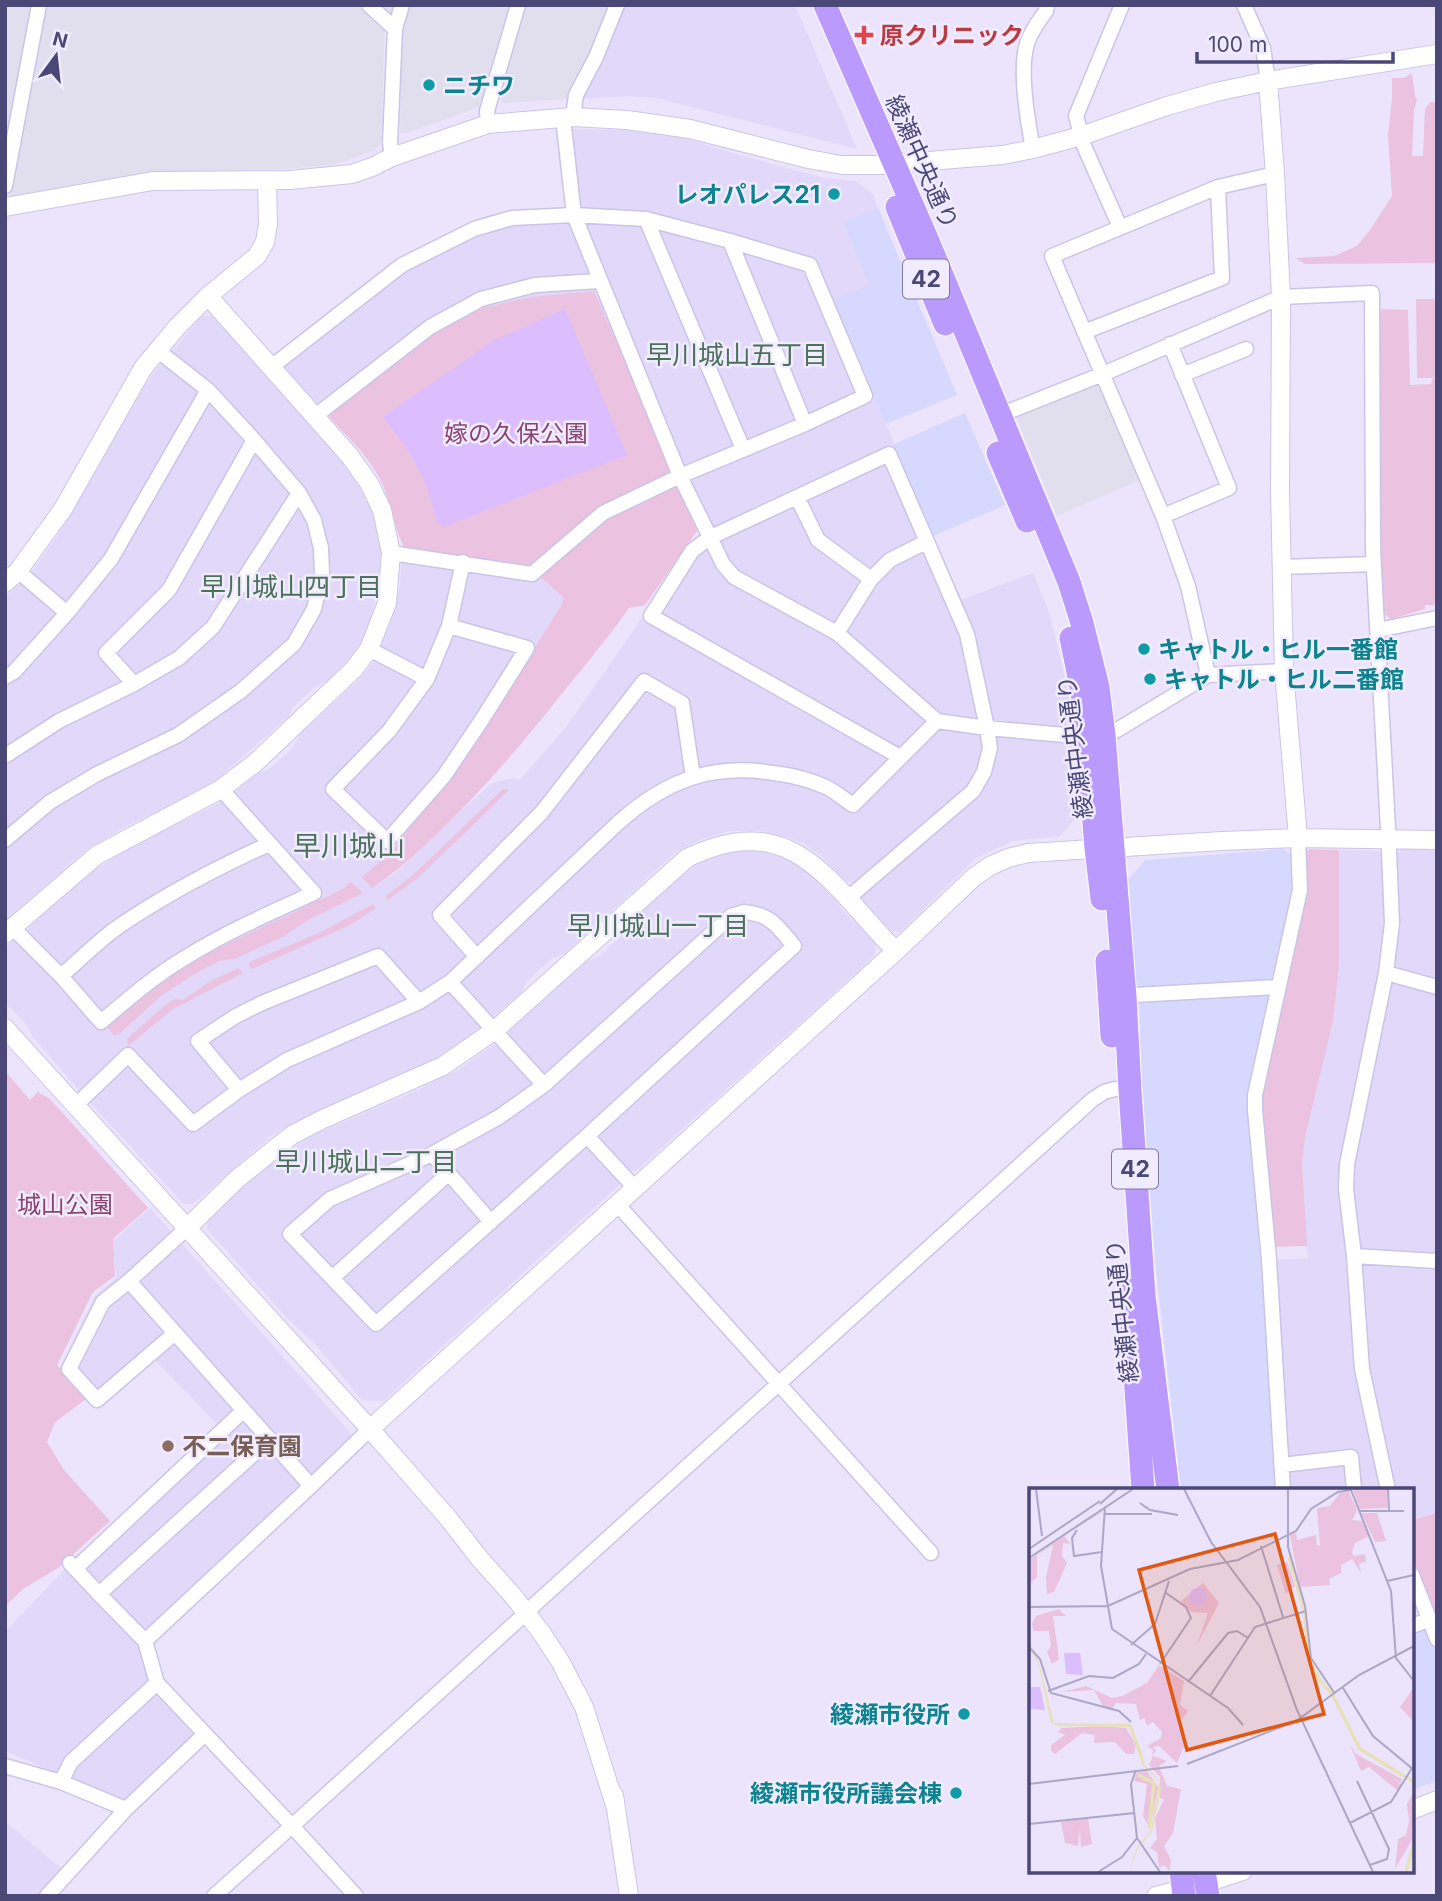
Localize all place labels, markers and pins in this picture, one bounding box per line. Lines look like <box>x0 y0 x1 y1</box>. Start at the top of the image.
place label: 原クリニック <box>880 21 1024 50</box>
marker: 原クリニック <box>854 25 874 45</box>
place label: ニチワ <box>443 71 515 100</box>
marker: ニチワ <box>421 77 437 93</box>
place label: レオパレス21 <box>675 180 820 209</box>
marker: レオパレス21 <box>826 186 842 202</box>
place label: キャトル・ヒル一番館 <box>1158 635 1398 664</box>
marker: キャトル・ヒル一番館 <box>1136 641 1152 657</box>
place label: キャトル・ヒル二番館 <box>1164 665 1404 694</box>
marker: キャトル・ヒル二番館 <box>1142 671 1158 687</box>
place label: 不二保育園 <box>182 1432 302 1461</box>
marker: 不二保育園 <box>160 1438 176 1454</box>
place label: 綾瀬市役所 <box>830 1700 950 1729</box>
marker: 綾瀬市役所 <box>956 1706 972 1722</box>
place label: 綾瀬市役所議会棟 <box>750 1779 942 1808</box>
marker: 綾瀬市役所議会棟 <box>948 1785 964 1801</box>

